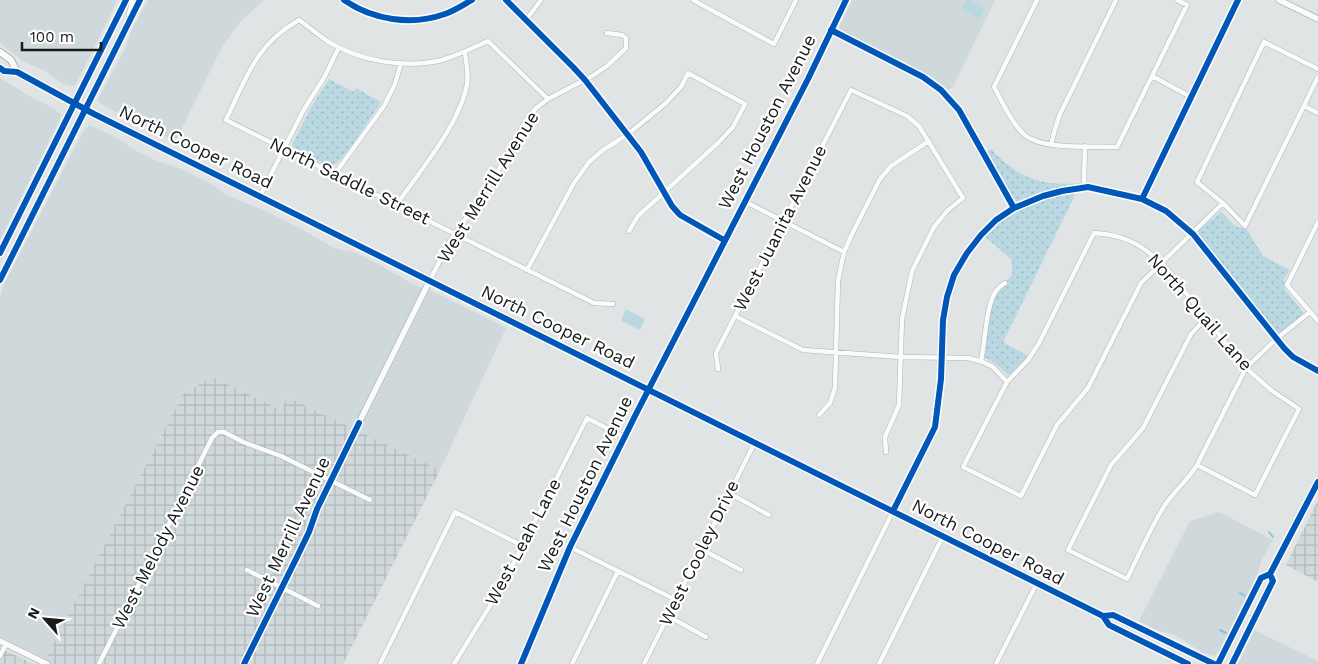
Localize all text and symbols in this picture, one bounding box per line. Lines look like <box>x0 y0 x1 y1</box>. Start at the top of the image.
scale bar <box>22 20 101 52</box>
text: 100 m <box>30 28 74 46</box>
street label: West Houston Avenue <box>713 31 820 213</box>
street label: North Cooper Road <box>116 100 276 193</box>
street label: West Merrill Avenue <box>432 107 543 266</box>
street label: North Saddle Street <box>267 133 434 229</box>
street label: West Juanita Avenue <box>729 141 831 314</box>
street label: North Quail Lane <box>1144 249 1257 375</box>
street label: North Cooper Road <box>478 280 638 373</box>
street label: West Houston Avenue <box>533 392 636 575</box>
street label: West Merrill Avenue <box>241 453 334 620</box>
street label: West Melody Avenue <box>107 461 208 632</box>
street label: West Leah Lane <box>480 475 565 609</box>
street label: West Cooley Drive <box>654 477 743 629</box>
street label: North Cooper Road <box>909 494 1068 589</box>
north arrow <box>20 594 70 644</box>
text: N <box>24 605 43 621</box>

